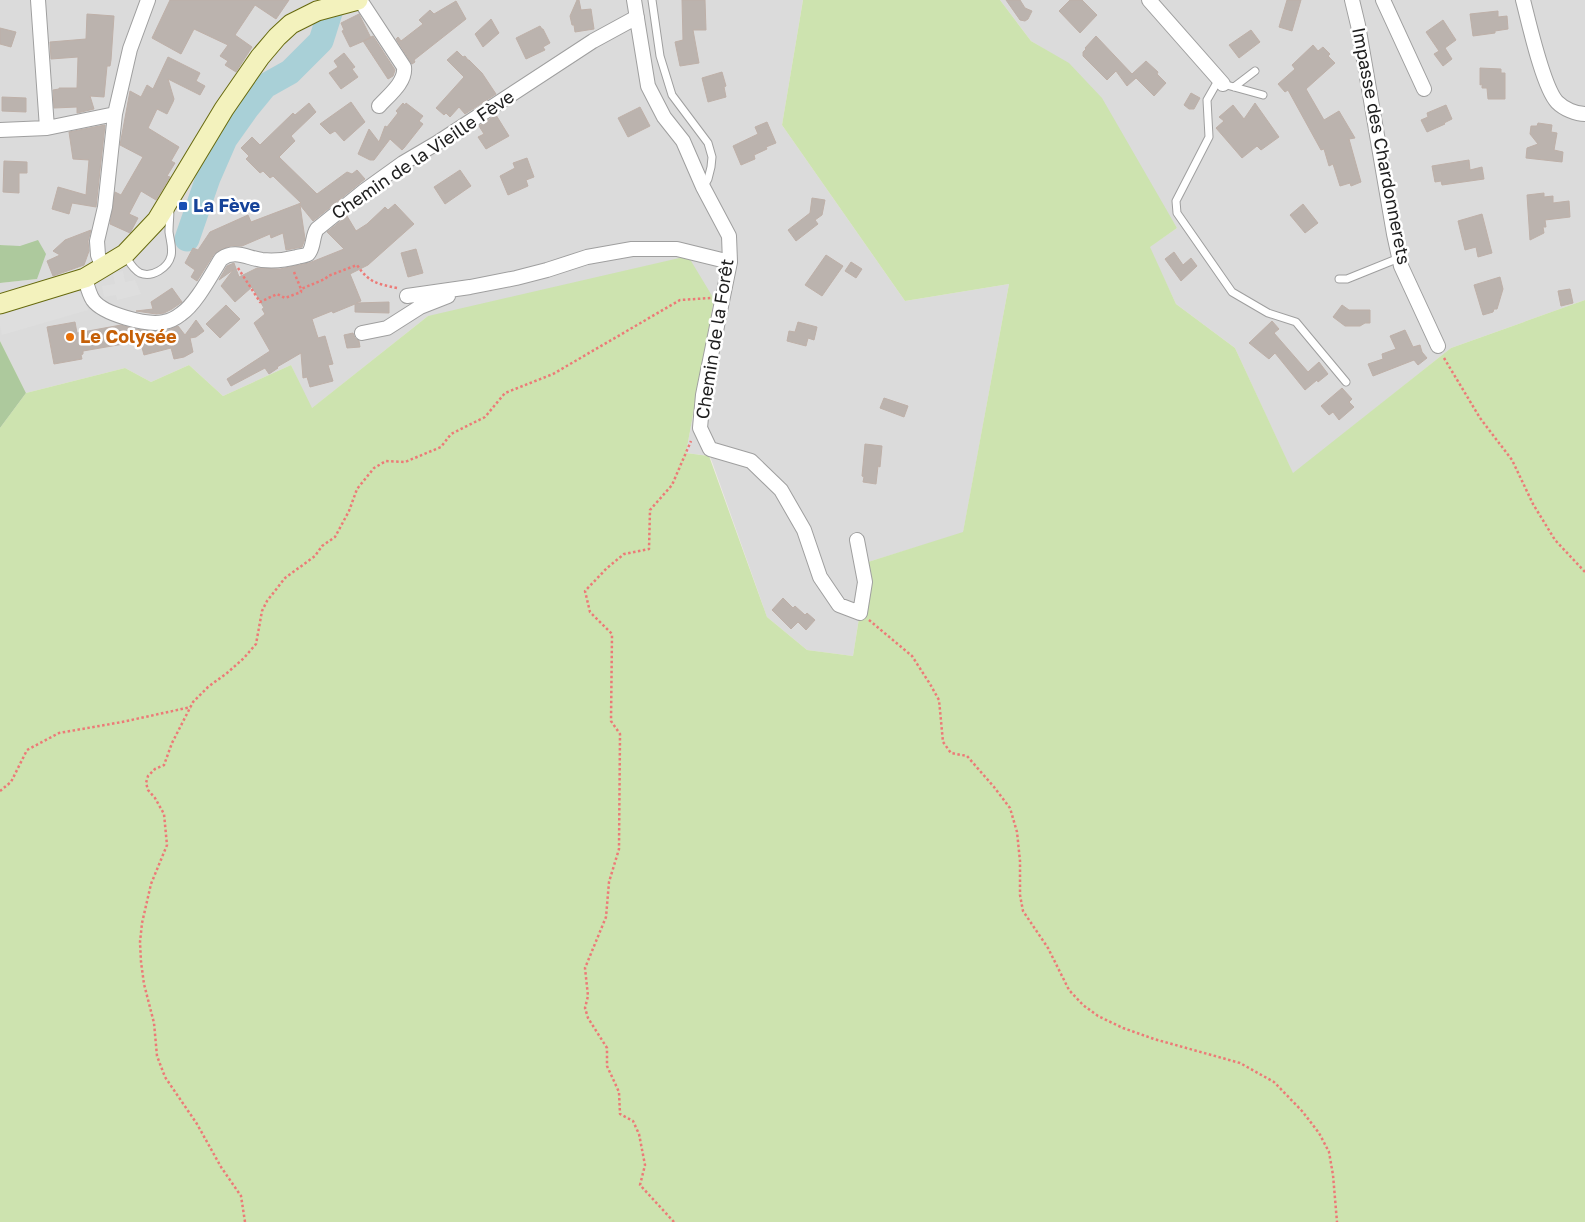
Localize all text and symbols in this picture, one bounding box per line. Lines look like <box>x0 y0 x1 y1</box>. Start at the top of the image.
street label: Impasse des Chardonnerets <box>1348 25 1416 266</box>
street label: Chemin de la Vieille Fève <box>327 85 518 224</box>
place label: La Fève <box>193 194 261 216</box>
marker: La Fève <box>177 200 189 212</box>
street label: Chemin de la Forêt <box>690 257 738 421</box>
place label: Le Colysée <box>80 325 177 347</box>
marker: Le Colysée <box>64 331 76 343</box>

